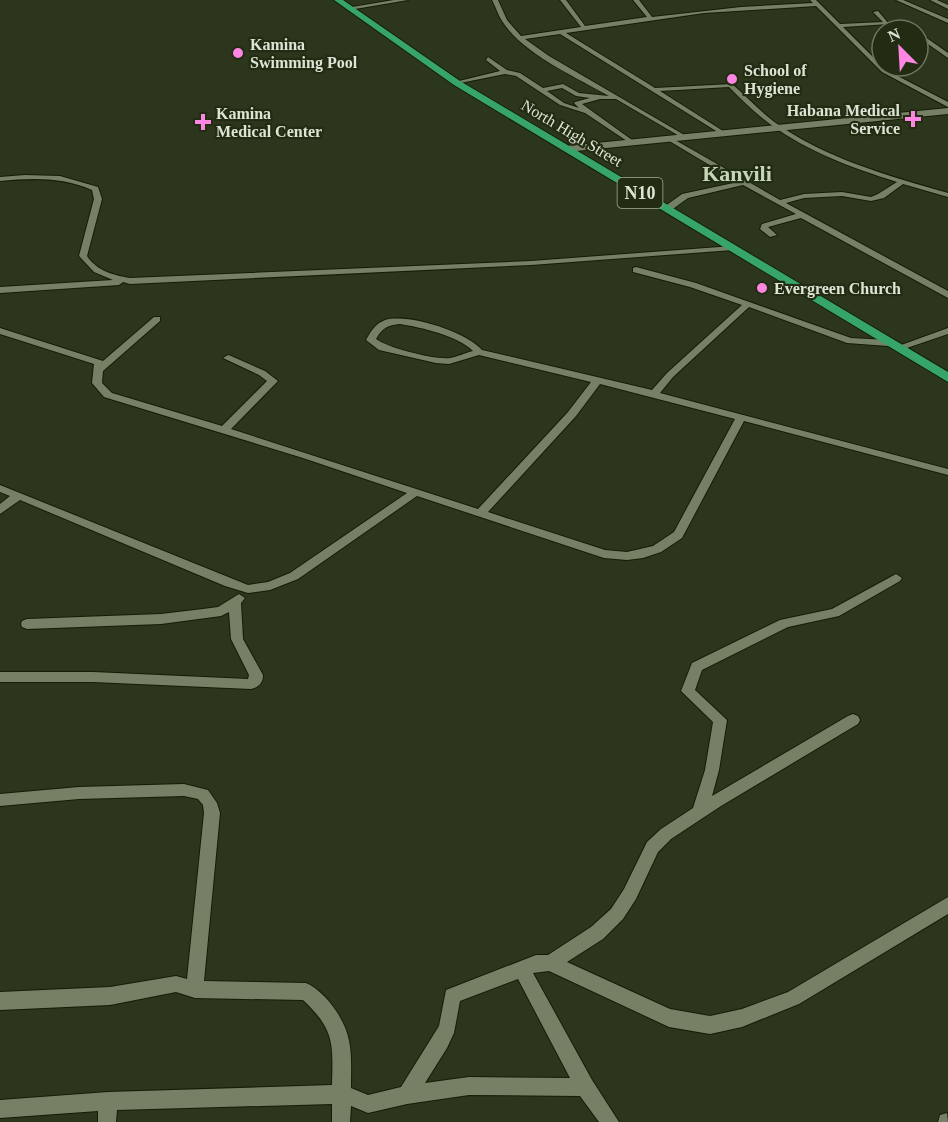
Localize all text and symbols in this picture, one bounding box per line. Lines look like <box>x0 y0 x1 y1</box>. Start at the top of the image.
north arrow <box>870 18 930 78</box>
text: N <box>885 24 903 45</box>
place label: Kamina Swimming Pool <box>250 36 358 72</box>
marker: Kamina Swimming Pool <box>231 46 245 60</box>
place label: School of Hygiene <box>744 62 807 98</box>
marker: School of Hygiene <box>725 72 739 86</box>
street label: North High Street <box>518 96 626 171</box>
place label: Habana Medical Service <box>787 102 901 137</box>
place label: Kamina Medical Center <box>216 105 322 140</box>
marker: Habana Medical Service <box>904 110 922 128</box>
marker: Kamina Medical Center <box>194 113 212 131</box>
district label: Kanvili <box>702 161 772 186</box>
road number: N10 <box>618 178 662 208</box>
place label: Evergreen Church <box>774 280 901 298</box>
marker: Evergreen Church <box>755 281 769 295</box>

